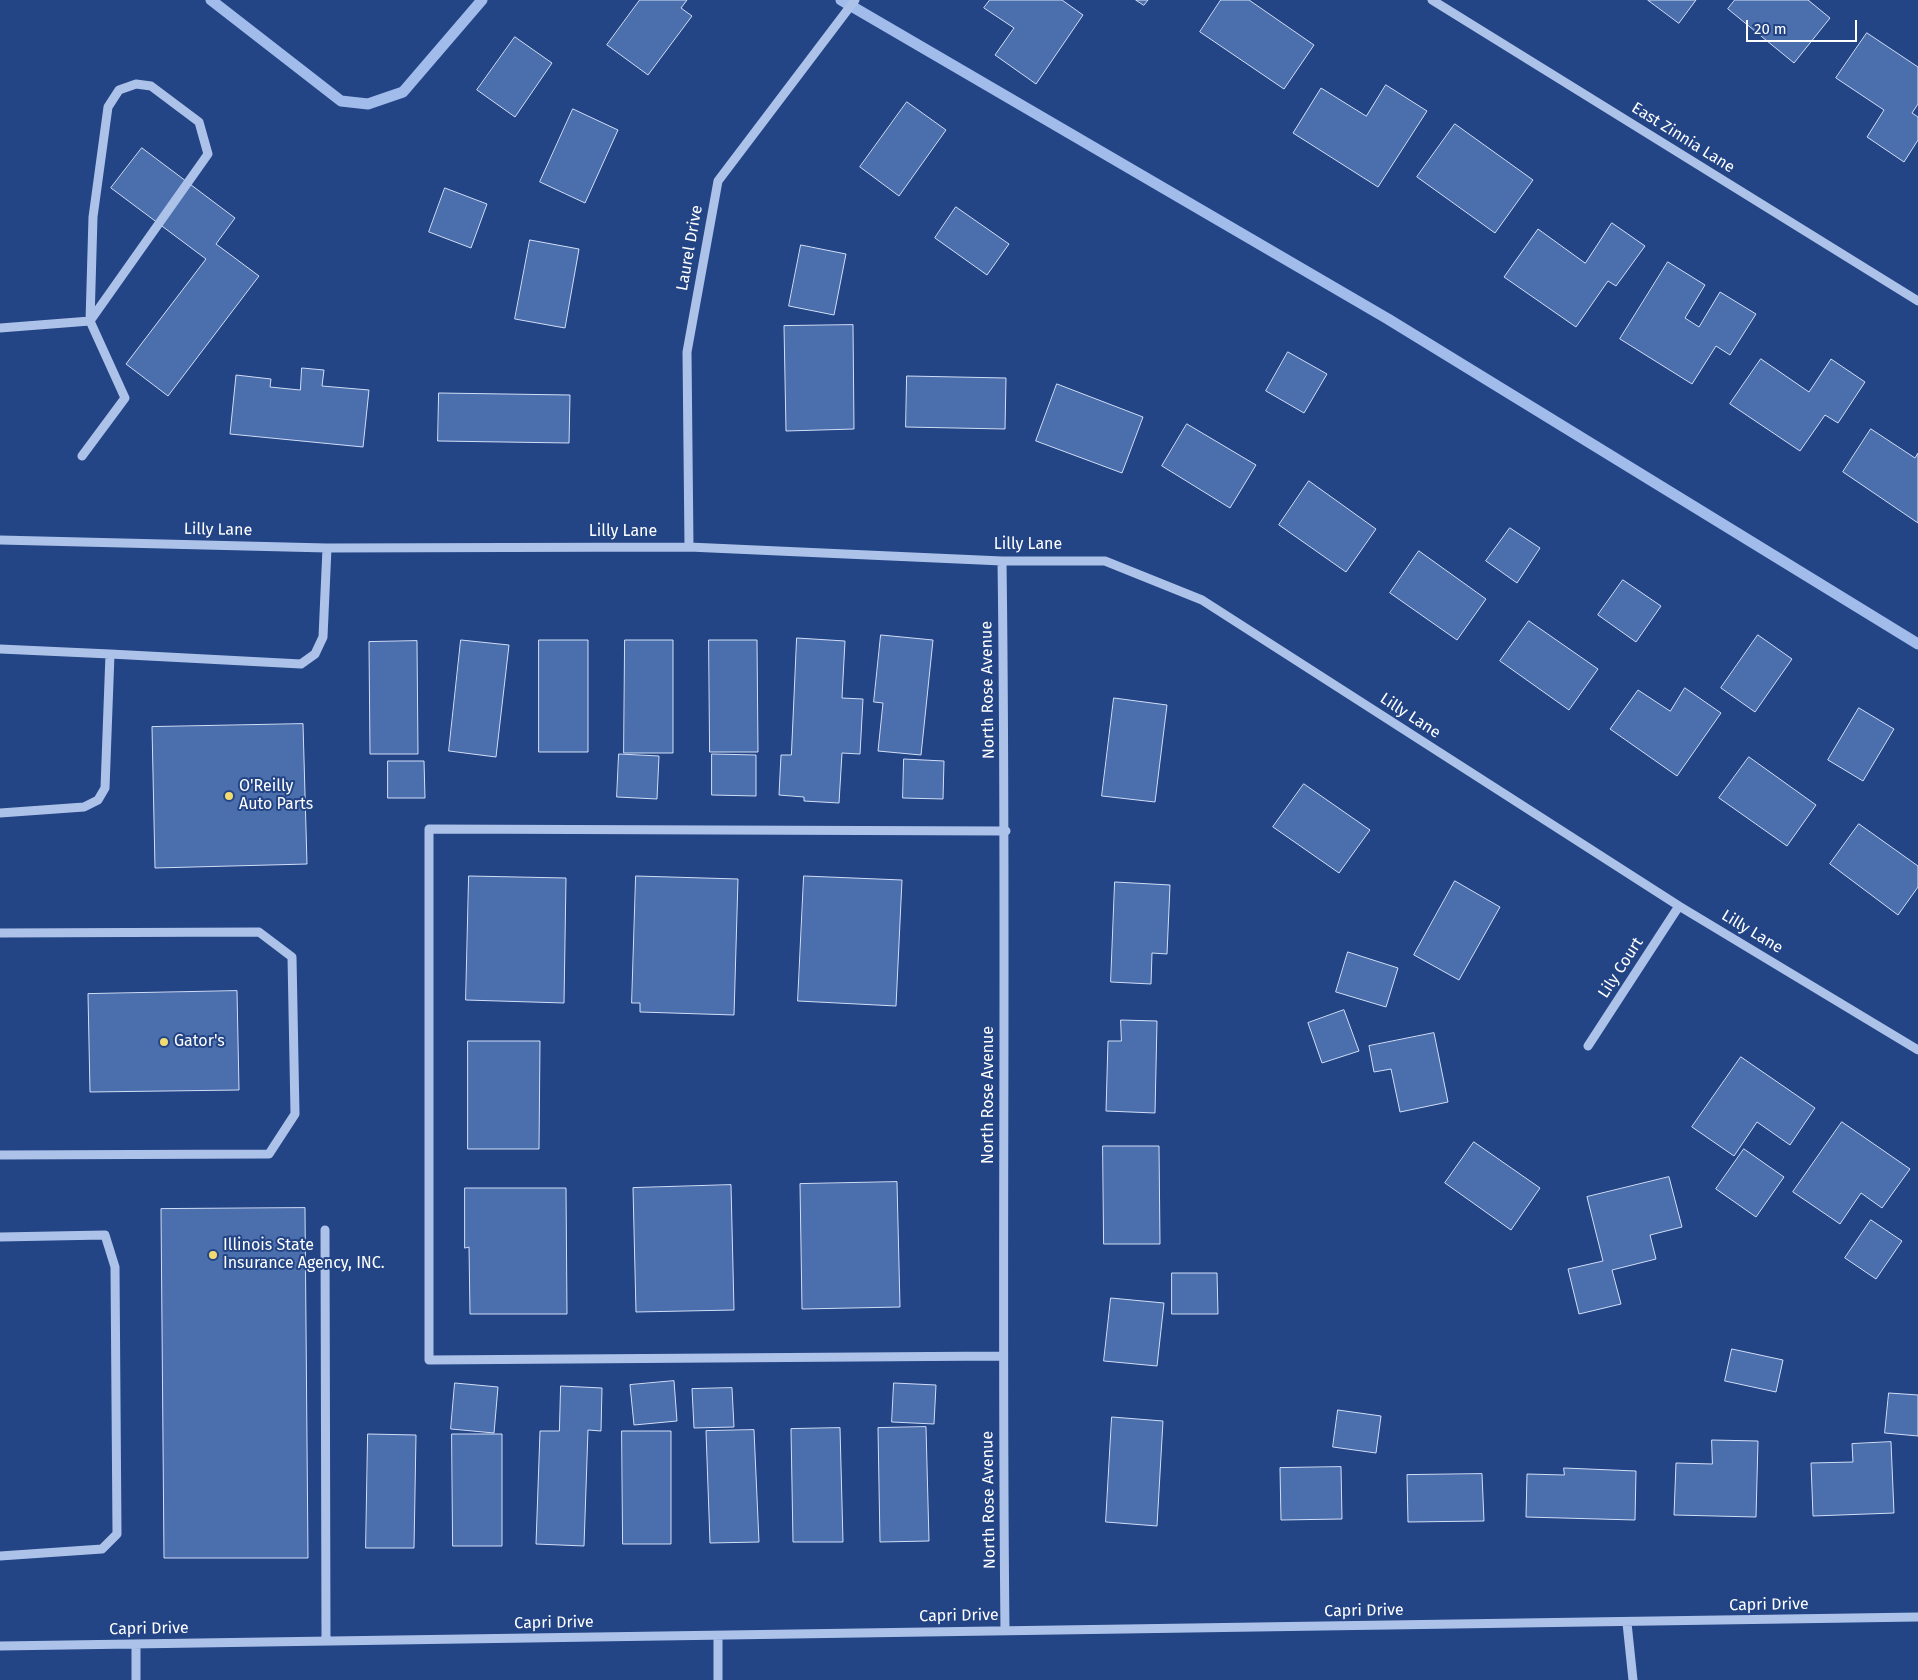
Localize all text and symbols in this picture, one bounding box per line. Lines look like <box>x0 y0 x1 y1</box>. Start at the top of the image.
scale bar <box>1748 10 1859 42</box>
text: 20 m <box>1754 20 1787 38</box>
street label: East Zinnia Lane <box>1628 99 1738 177</box>
street label: Laurel Drive <box>673 204 707 292</box>
street label: Lilly Lane <box>184 520 252 540</box>
street label: Lilly Lane <box>589 522 657 542</box>
street label: Lilly Lane <box>994 535 1062 555</box>
street label: North Rose Avenue <box>977 621 999 759</box>
street label: Lilly Lane <box>1376 689 1444 743</box>
place label: O'Reilly Auto Parts <box>239 777 313 815</box>
marker: O'Reilly Auto Parts <box>223 790 235 802</box>
street label: Lilly Lane <box>1718 906 1786 958</box>
street label: Lily Court <box>1594 934 1648 1002</box>
street label: North Rose Avenue <box>979 1026 999 1164</box>
place label: Gator's <box>174 1032 225 1052</box>
marker: Gator's <box>158 1036 170 1048</box>
place label: Illinois State Insurance Agency, INC. <box>223 1236 385 1274</box>
marker: Illinois State Insurance Agency, INC. <box>207 1249 219 1261</box>
street label: North Rose Avenue <box>978 1431 1000 1569</box>
street label: Capri Drive <box>1729 1595 1809 1615</box>
street label: Capri Drive <box>1324 1601 1404 1621</box>
street label: Capri Drive <box>919 1606 999 1626</box>
street label: Capri Drive <box>514 1613 594 1633</box>
street label: Capri Drive <box>109 1619 189 1639</box>

